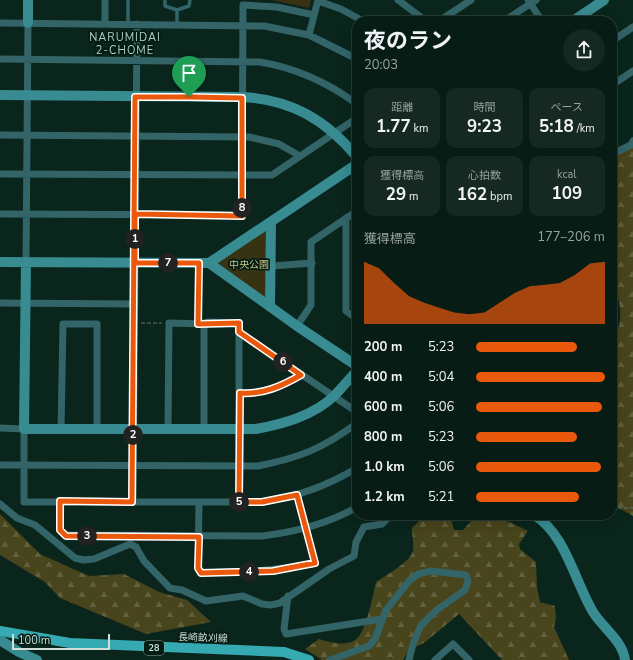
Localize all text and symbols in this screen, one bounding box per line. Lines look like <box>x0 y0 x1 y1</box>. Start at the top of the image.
text: 夜のラン <box>364 26 452 56</box>
button: share <box>563 29 605 71</box>
district label: NARUMIDAI 2-CHOME <box>89 30 161 58</box>
pin <box>172 56 206 97</box>
text: 20:03 <box>364 56 398 74</box>
icon: arrive <box>178 62 200 84</box>
text: 距離 <box>391 100 413 115</box>
text: 時間 <box>473 100 495 115</box>
text: ペース <box>551 100 583 115</box>
text: 1.77 <box>376 115 411 138</box>
text: 9:23 <box>467 115 502 138</box>
text: 5:18 <box>539 115 574 138</box>
text: km <box>411 121 428 136</box>
text: /km <box>574 121 595 136</box>
text: kcal <box>557 167 577 182</box>
text: 獲得標高 <box>380 168 424 183</box>
text: 心拍数 <box>468 168 501 183</box>
text: 109 <box>552 182 582 205</box>
text: 29 <box>386 183 406 206</box>
text: 162 <box>457 183 487 206</box>
text: m <box>406 189 418 204</box>
text: bpm <box>487 189 512 204</box>
pin: 8 <box>232 198 252 218</box>
text: 8 <box>239 200 245 215</box>
text: 177–206 m <box>537 228 605 246</box>
pin: 1 <box>125 229 145 249</box>
text: 獲得標高 <box>364 230 416 248</box>
text: 1 <box>132 231 138 246</box>
pin: 7 <box>158 253 178 273</box>
text: 7 <box>165 255 171 270</box>
park label: 中央公園 <box>229 258 269 272</box>
text: 200 m <box>364 338 402 356</box>
text: 5:23 <box>428 338 454 356</box>
pin: 6 <box>273 352 293 372</box>
text: 6 <box>280 354 286 369</box>
text: 400 m <box>364 368 402 386</box>
text: 5:04 <box>428 368 454 386</box>
text: 600 m <box>364 398 402 416</box>
text: 5:06 <box>428 398 454 416</box>
pin: 2 <box>123 425 143 445</box>
text: 2 <box>130 427 136 442</box>
text: 800 m <box>364 428 402 446</box>
text: 5:23 <box>428 428 454 446</box>
text: 1.0 km <box>364 458 405 476</box>
text: 5:06 <box>428 458 454 476</box>
text: 1.2 km <box>364 488 405 506</box>
text: 5:21 <box>428 488 454 506</box>
pin: 5 <box>229 492 249 512</box>
text: 5 <box>236 494 242 509</box>
pin: 3 <box>77 526 97 546</box>
text: 3 <box>84 528 90 543</box>
pin: 4 <box>239 562 259 582</box>
text: 4 <box>246 564 252 579</box>
street label: 長崎畝刈線 <box>178 630 228 646</box>
scale bar <box>12 632 110 651</box>
text: 100 m <box>18 633 50 648</box>
road number: 28 <box>144 641 164 655</box>

